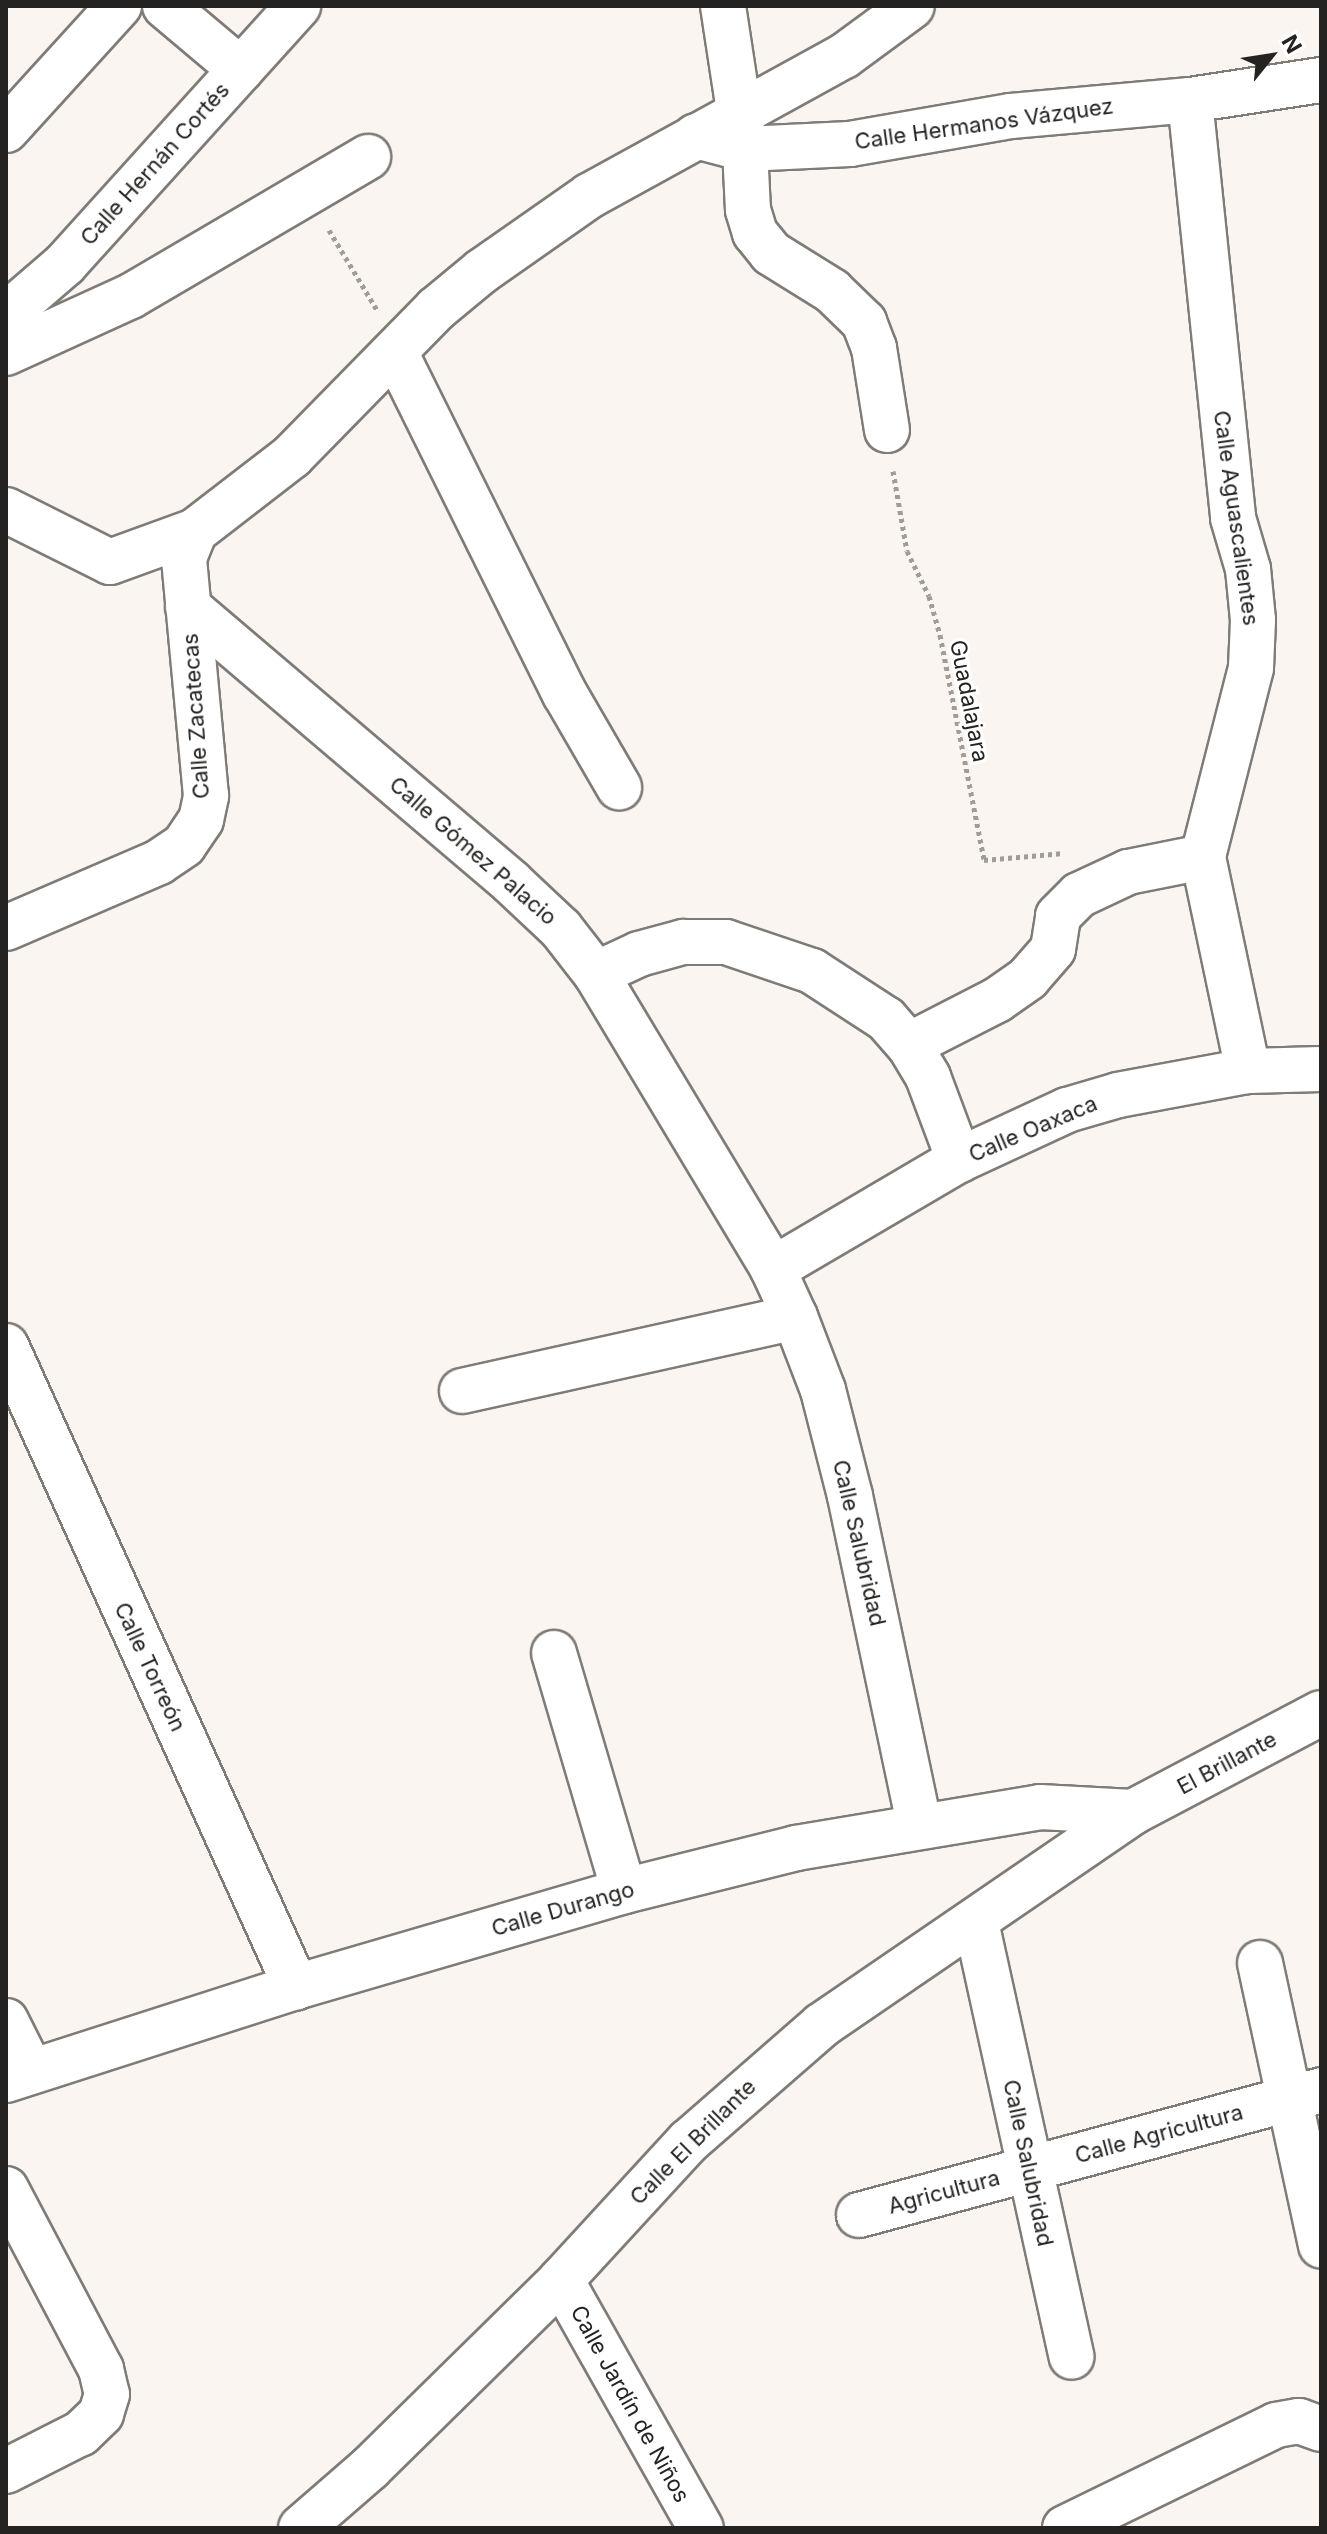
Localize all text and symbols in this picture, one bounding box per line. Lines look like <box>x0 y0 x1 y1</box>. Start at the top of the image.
north arrow <box>1231 16 1311 96</box>
text: N <box>1276 30 1307 58</box>
street label: Calle Hernán Cortés <box>75 77 235 251</box>
street label: Calle Hermanos Vázquez <box>853 93 1115 155</box>
street label: Calle Aguascalientes <box>1208 409 1264 627</box>
street label: Calle Zacatecas <box>177 632 215 800</box>
street label: Guadalajara <box>944 638 994 764</box>
street label: Calle Gómez Palacio <box>384 771 562 931</box>
street label: Calle Oaxaca <box>965 1090 1101 1168</box>
street label: Calle Salubridad <box>827 1457 891 1629</box>
street label: Calle Torreón <box>109 1598 191 1736</box>
street label: El Brillante <box>1173 1726 1281 1800</box>
street label: Calle Durango <box>489 1876 637 1942</box>
street label: Calle El Brillante <box>625 2074 761 2210</box>
street label: Calle Salubridad <box>997 2077 1059 2249</box>
street label: Calle Agricultura <box>1072 2099 1246 2169</box>
street label: Agricultura <box>885 2164 1003 2220</box>
street label: Calle Jardín de Niños <box>565 2301 695 2507</box>

